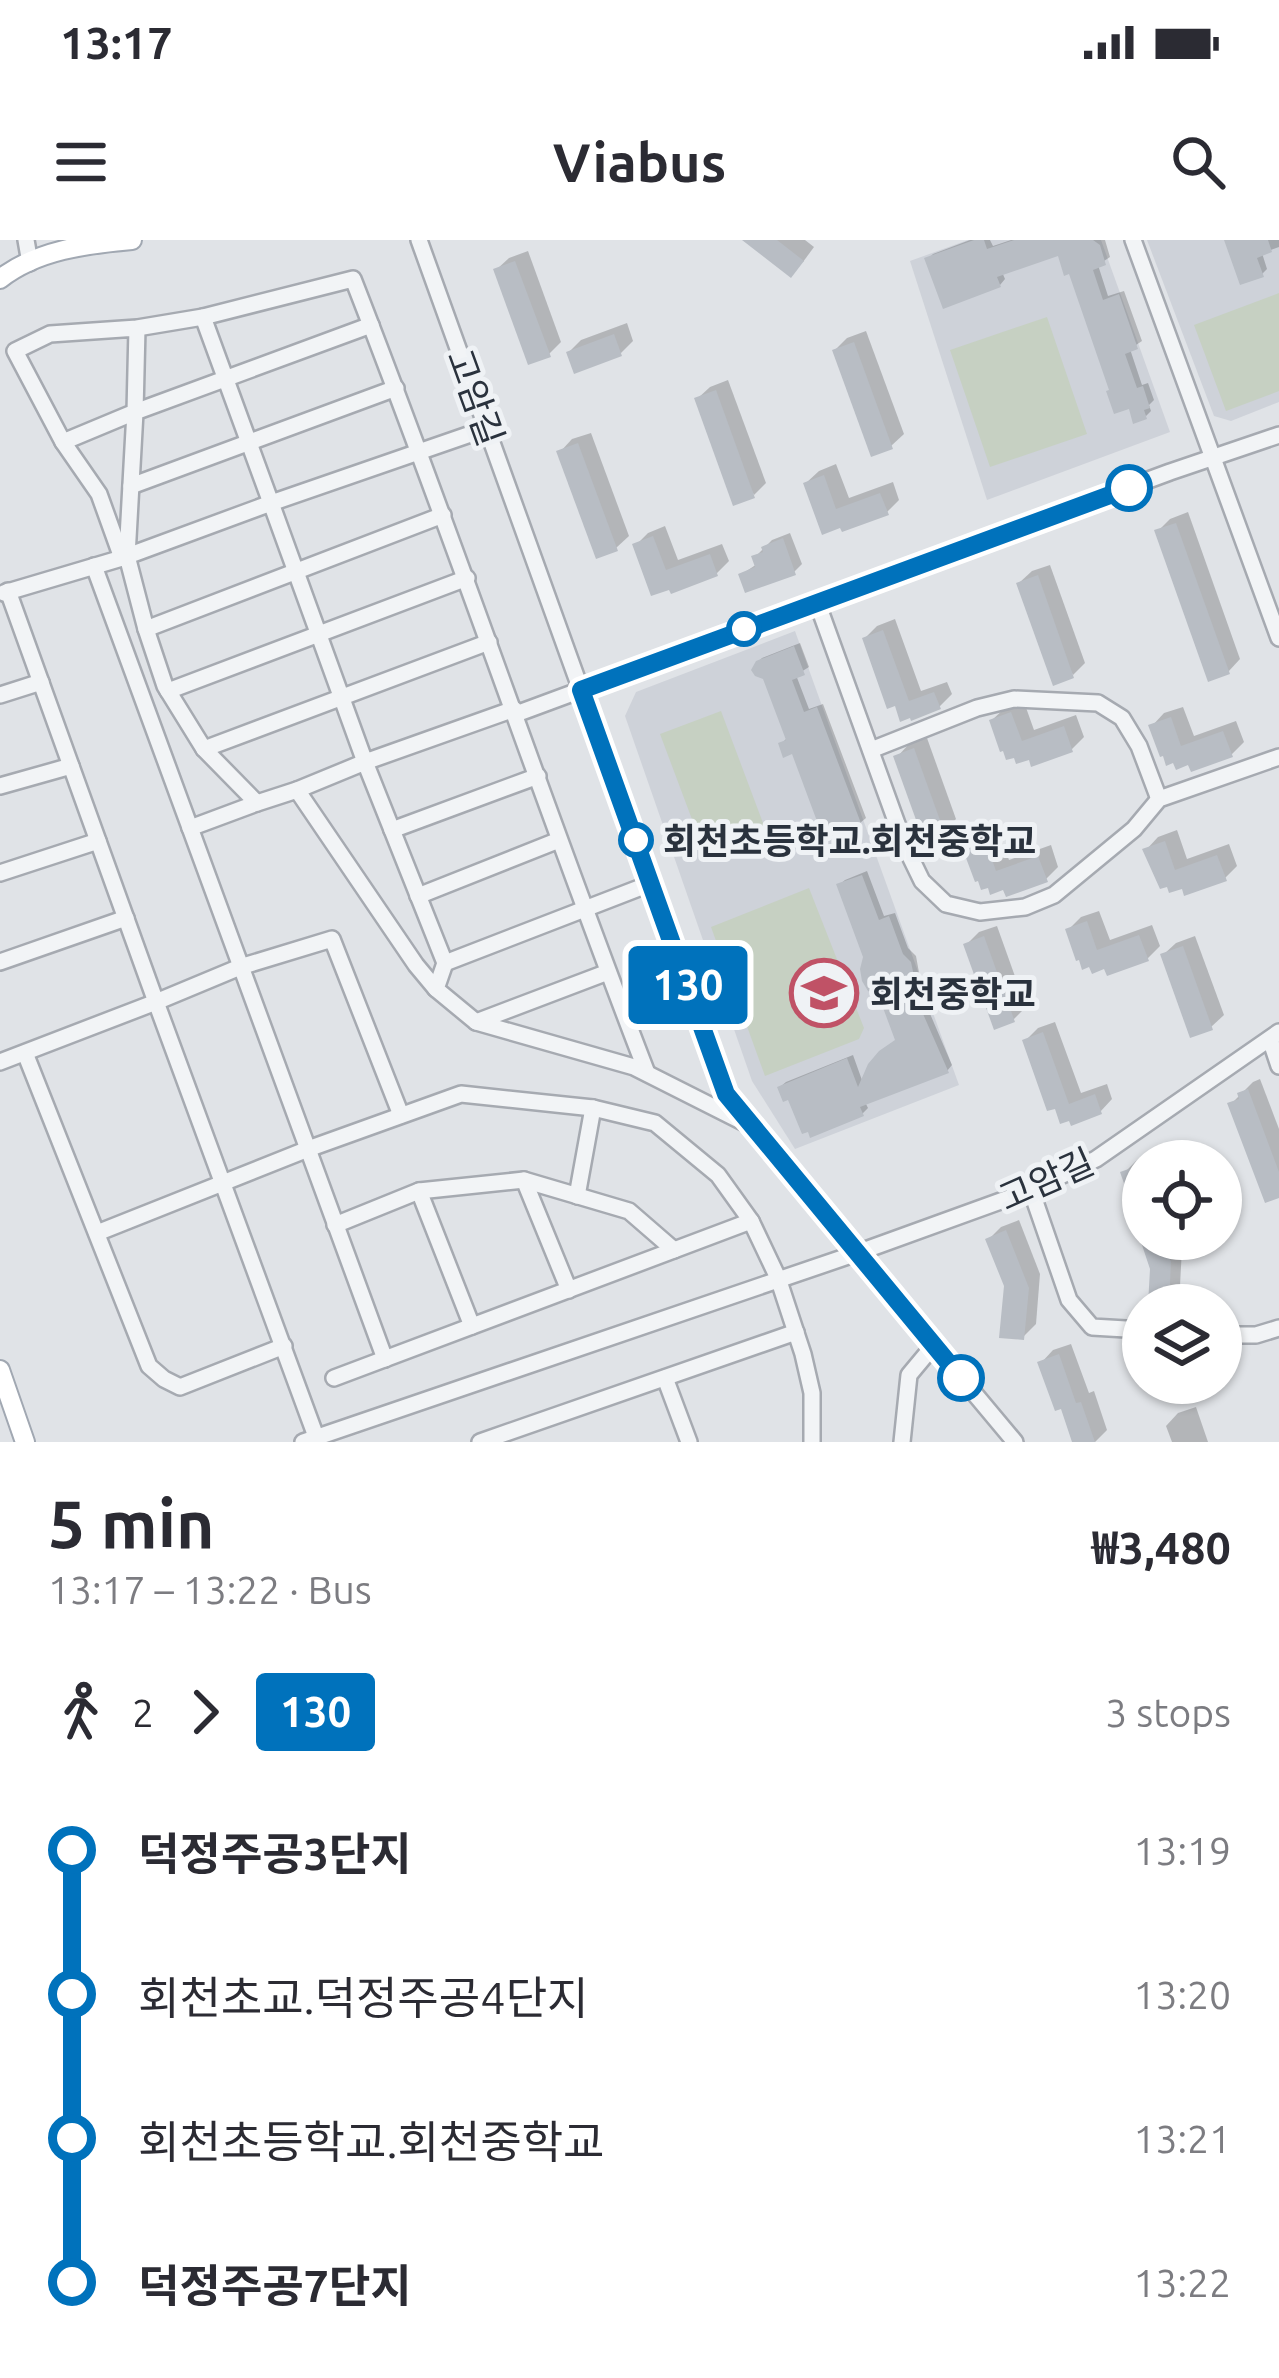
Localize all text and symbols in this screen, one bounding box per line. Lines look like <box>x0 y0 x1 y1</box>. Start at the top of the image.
text: 13:17 <box>60 17 173 68</box>
icon: menu <box>48 129 114 195</box>
icon: search <box>1165 129 1231 195</box>
text: Viabus <box>553 132 726 192</box>
street label: 고암길 <box>440 343 512 451</box>
unlabelled marker <box>1107 466 1151 510</box>
unlabelled marker <box>728 613 760 645</box>
place label: 회천초등학교.회천중학교 <box>663 820 1036 861</box>
marker: 회천초등학교.회천중학교 <box>620 824 652 856</box>
line badge: 130 <box>619 946 757 1024</box>
school or university icon: 회천중학교 <box>789 958 859 1028</box>
text: 130 <box>652 961 724 1008</box>
place label: 회천중학교 <box>870 973 1036 1014</box>
street label: 고암길 <box>992 1140 1100 1218</box>
map controls <box>1122 1140 1242 1404</box>
button: locate <box>1122 1140 1242 1260</box>
button: layers <box>1122 1284 1242 1404</box>
unlabelled marker <box>939 1356 983 1400</box>
text: 5 min <box>48 1486 215 1560</box>
text: ₩3,480 <box>1092 1522 1231 1573</box>
text: 13:17 – 13:22 · Bus <box>48 1568 372 1611</box>
icon: walk <box>48 1679 114 1745</box>
icon: forward <box>172 1679 238 1745</box>
text: 130 <box>280 1688 351 1735</box>
text: 2 <box>132 1691 154 1734</box>
text: 3 stops <box>1105 1691 1231 1734</box>
text: 덕정주공3단지 <box>138 1828 412 1879</box>
text: 13:19 <box>1133 1829 1231 1872</box>
text: 회천초교.덕정주공4단지 <box>138 1972 588 2023</box>
text: 13:20 <box>1133 1973 1231 2016</box>
text: 회천초등학교.회천중학교 <box>138 2116 604 2167</box>
text: 13:21 <box>1133 2117 1231 2160</box>
text: 덕정주공7단지 <box>138 2260 412 2311</box>
text: 13:22 <box>1133 2261 1231 2304</box>

